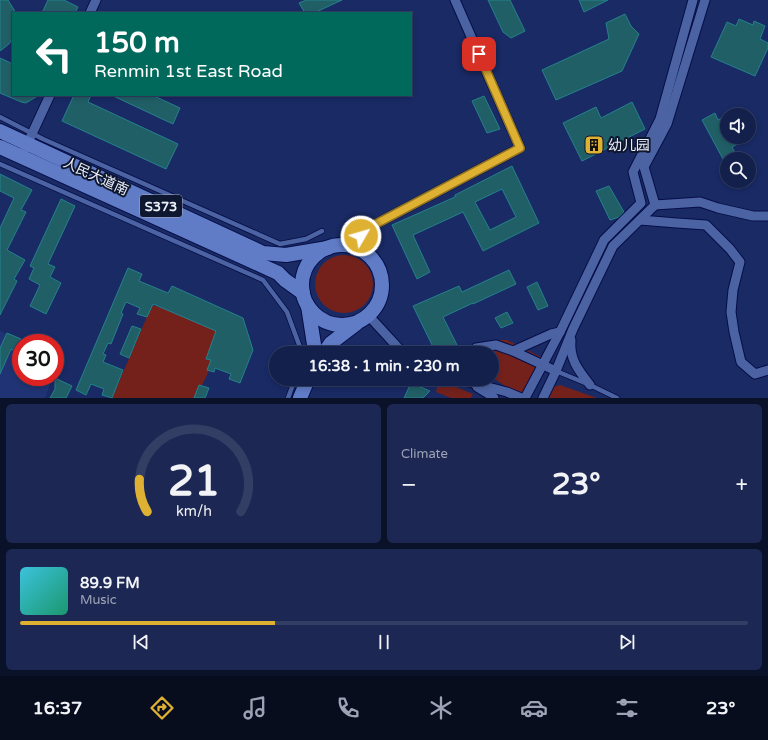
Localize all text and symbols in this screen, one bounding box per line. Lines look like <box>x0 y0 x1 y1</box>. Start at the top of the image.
text: 150 m <box>94 26 180 60</box>
icon: left <box>28 28 80 80</box>
pin <box>462 37 496 71</box>
icon: arrive <box>468 43 490 65</box>
text: Renmin 1st East Road <box>94 60 283 82</box>
map controls <box>720 108 756 188</box>
button: sound <box>720 108 756 144</box>
building icon: 幼儿园 <box>583 134 605 156</box>
place label: 幼儿园 <box>608 137 650 154</box>
button: search <box>720 152 756 188</box>
street label: 人民大道南 <box>60 154 131 199</box>
road number: S373 <box>140 195 182 217</box>
position arrow <box>340 215 382 257</box>
speed limit sign: 30 <box>12 334 64 386</box>
text: 16:38 · 1 min · 230 m <box>309 357 459 375</box>
text: Climate <box>401 446 448 462</box>
text: 21 <box>167 456 220 506</box>
text: 23° <box>552 466 601 503</box>
text: − <box>401 472 417 498</box>
text: + <box>736 472 748 498</box>
text: km/h <box>176 502 211 519</box>
text: 89.9 FM <box>80 574 140 592</box>
text: Music <box>80 592 117 608</box>
icon: previous <box>130 631 152 653</box>
icon: pause <box>373 631 395 653</box>
icon: next <box>616 631 638 653</box>
icon: directions <box>148 694 176 722</box>
icon: music <box>241 694 269 722</box>
icon: phone <box>334 694 362 722</box>
icon: climate <box>427 694 455 722</box>
icon: car <box>520 694 548 722</box>
icon: filters <box>613 694 641 722</box>
text: 16:37 <box>33 697 82 719</box>
text: 23° <box>706 697 735 719</box>

